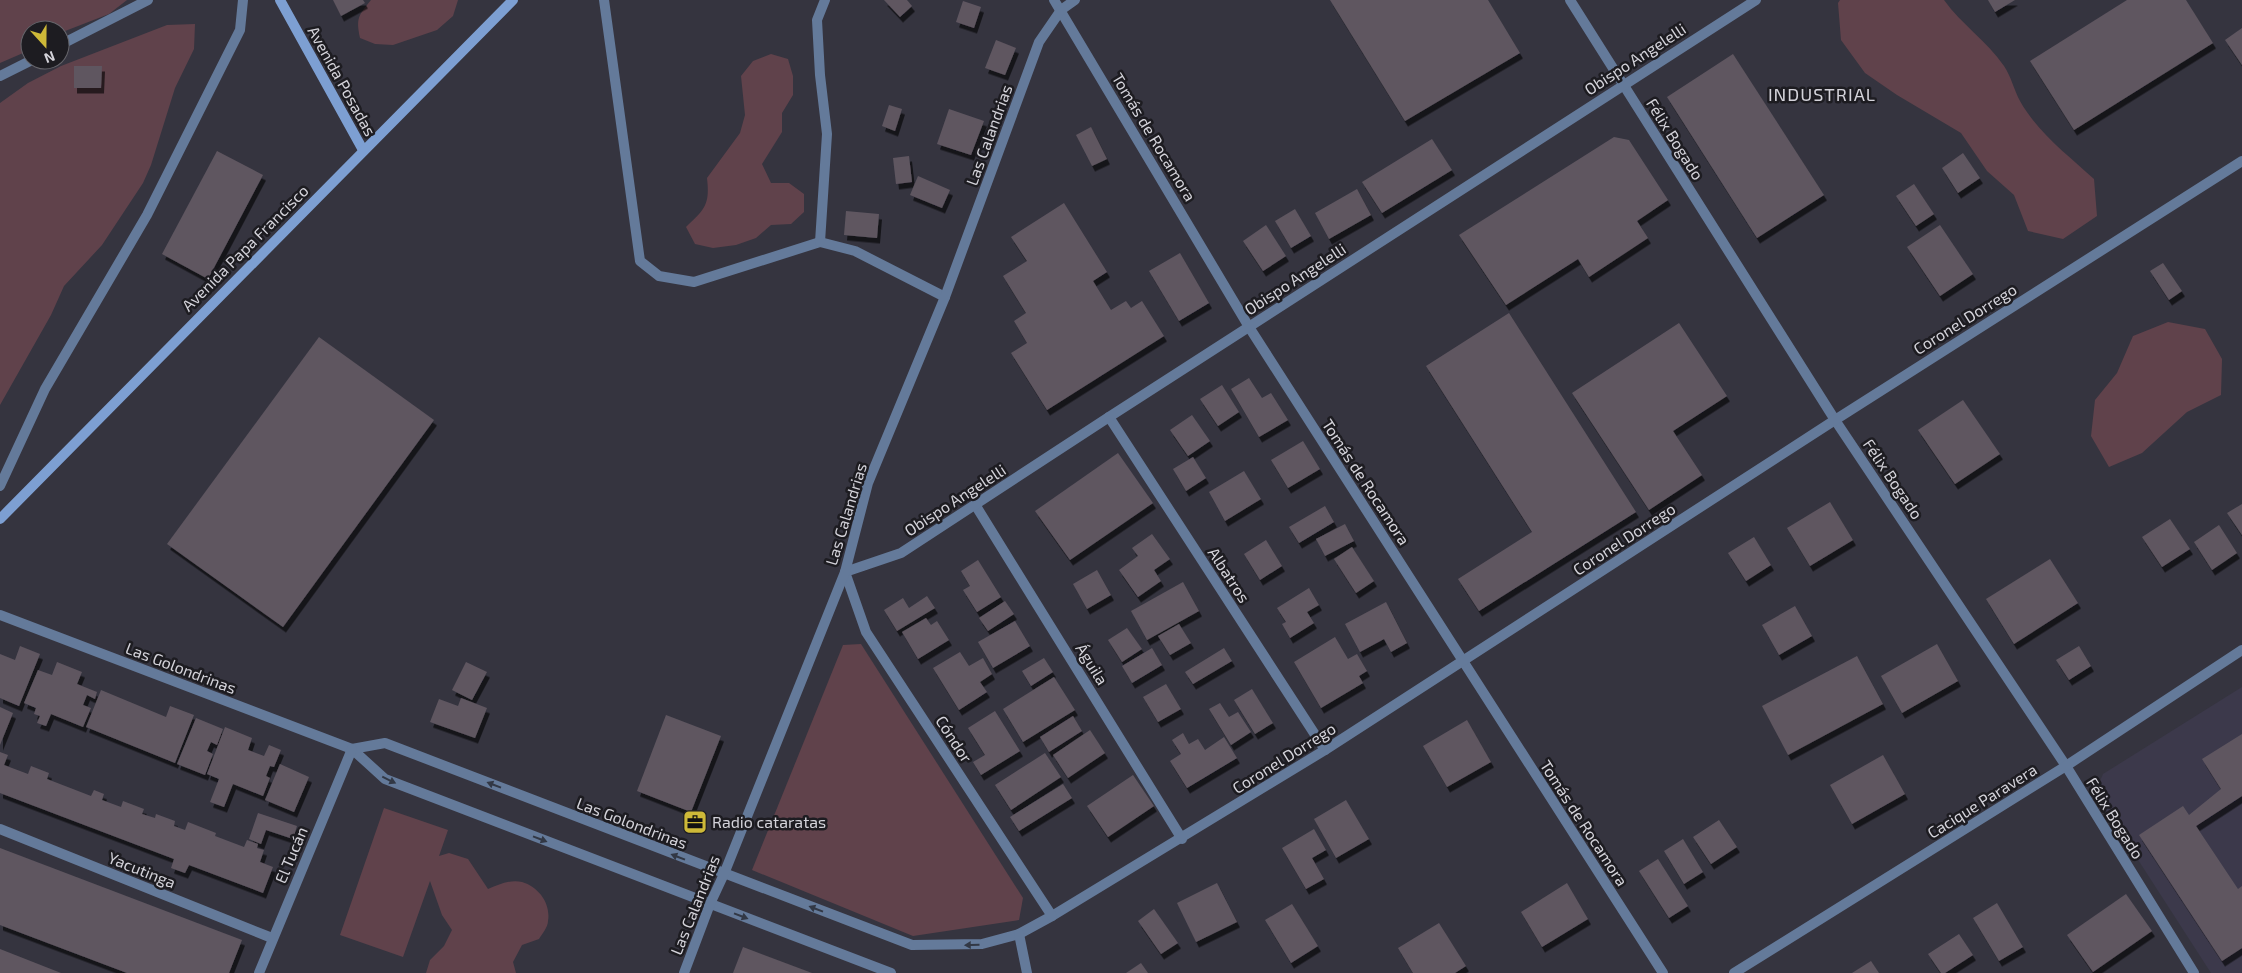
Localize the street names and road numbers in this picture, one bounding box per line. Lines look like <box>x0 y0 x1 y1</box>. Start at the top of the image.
street label: Obispo Angelelli <box>1580 19 1689 98</box>
street label: Avenida Posadas <box>304 22 381 139</box>
street label: Tomás de Rocamora <box>1109 69 1200 204</box>
street label: Las Calandrias <box>961 82 1016 188</box>
street label: Félix Bogado <box>1643 94 1708 183</box>
street label: Avenida Papa Francisco <box>178 181 312 315</box>
street label: Obispo Angelelli <box>1240 239 1349 318</box>
street label: Coronel Dorrego <box>1910 279 2020 358</box>
street label: Tomás de Rocamora <box>1319 415 1414 548</box>
street label: Félix Bogado <box>1860 435 1927 522</box>
street label: Las Calandrias <box>821 460 870 567</box>
street label: Obispo Angelelli <box>900 460 1009 539</box>
street label: Coronel Dorrego <box>1569 498 1678 579</box>
street label: Albatros <box>1205 543 1254 606</box>
street label: Las Golondrinas <box>123 638 239 697</box>
street label: Águila <box>1072 639 1113 688</box>
street label: Cóndor <box>932 712 977 766</box>
street label: Coronel Dorrego <box>1229 718 1339 797</box>
street label: Tomás de Rocamora <box>1537 756 1632 889</box>
street label: Cacique Paravera <box>1923 759 2040 842</box>
street label: Félix Bogado <box>2083 773 2148 862</box>
street label: Las Golondrinas <box>574 793 690 852</box>
street label: El Tucán <box>270 824 311 886</box>
street label: Yacutinga <box>106 847 179 892</box>
street label: Las Calandrias <box>666 852 723 957</box>

